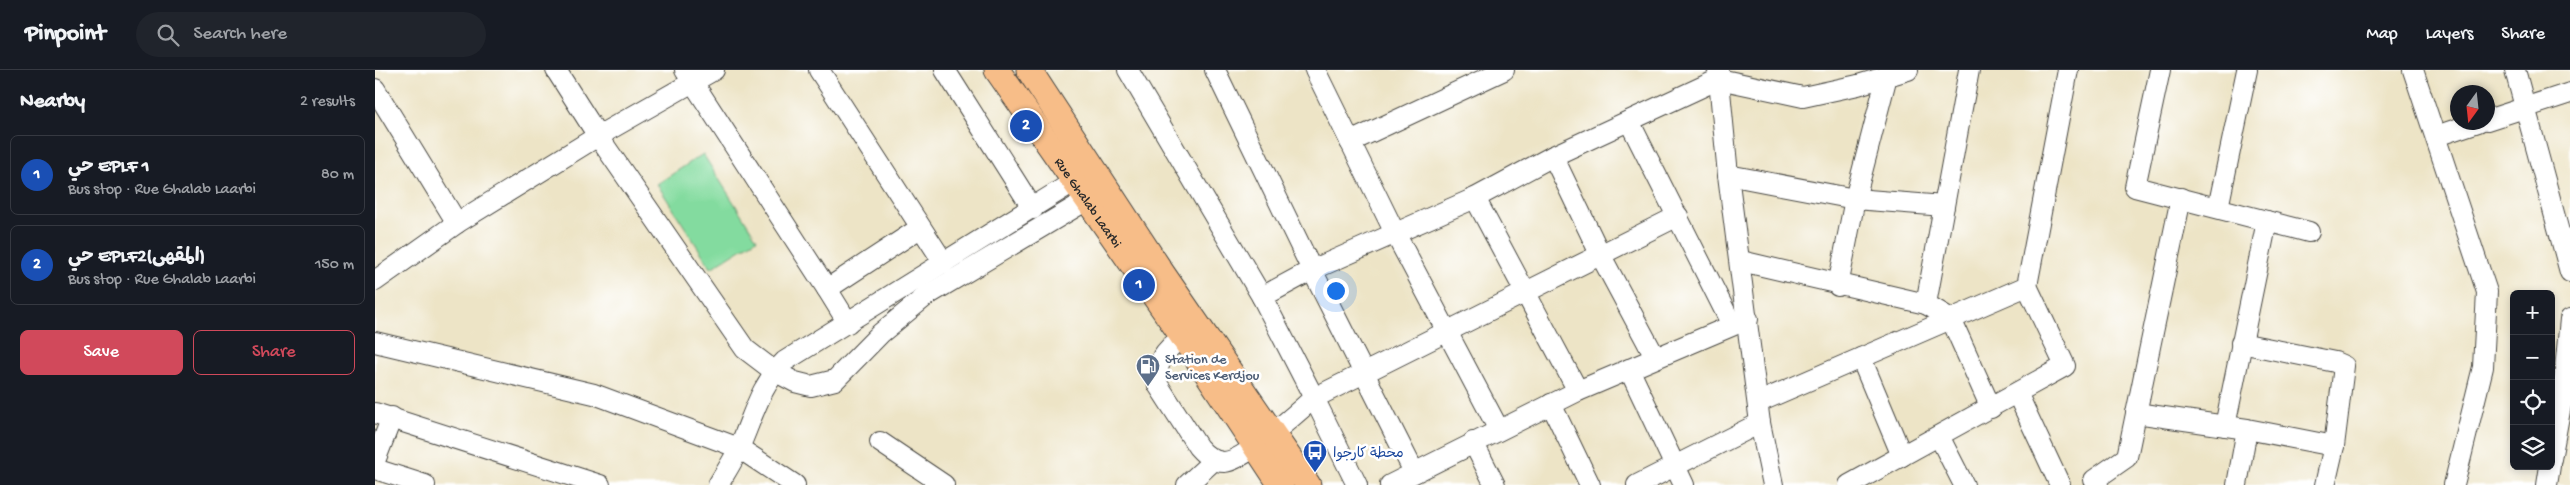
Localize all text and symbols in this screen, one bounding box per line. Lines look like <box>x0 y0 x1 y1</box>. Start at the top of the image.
search box <box>136 12 486 57</box>
text: Pinpoint <box>25 20 106 49</box>
icon: search <box>154 21 182 49</box>
text: Search here <box>194 23 287 46</box>
text: Map <box>2366 24 2398 45</box>
text: Layers <box>2426 24 2473 45</box>
text: Share <box>2501 24 2545 45</box>
north arrow <box>2450 85 2495 130</box>
text: Nearby <box>20 90 85 115</box>
text: 2 results <box>300 93 355 112</box>
pin: 2 <box>1010 107 1042 145</box>
street label: Rue Ghalab Laarbi <box>1050 155 1124 252</box>
text: حي EPLF 1 <box>68 156 149 179</box>
text: 1 <box>34 166 40 185</box>
text: 80 m <box>321 166 354 185</box>
text: Bus stop · Rue Ghalab Laarbi <box>68 181 256 200</box>
text: حي EPLF2(المقهى) <box>68 246 205 269</box>
text: 2 <box>33 256 41 275</box>
text: 150 m <box>315 256 354 275</box>
pin: 1 <box>1123 266 1155 304</box>
text: Bus stop · Rue Ghalab Laarbi <box>68 271 256 290</box>
your location <box>1323 278 1349 304</box>
map controls <box>2510 290 2555 470</box>
button: + <box>2510 290 2555 335</box>
button: Save <box>20 330 183 375</box>
button: Share <box>193 330 355 375</box>
button: − <box>2510 335 2555 380</box>
place label: Station de Services Kerdjou <box>1165 352 1260 385</box>
fuel station icon: Station de Services Kerdjou <box>1135 353 1161 387</box>
button: locate <box>2510 380 2555 425</box>
button: layers <box>2510 425 2555 470</box>
bus stop icon: محطة كارجوا <box>1302 439 1328 473</box>
place label: محطة كارجوا <box>1333 446 1404 463</box>

